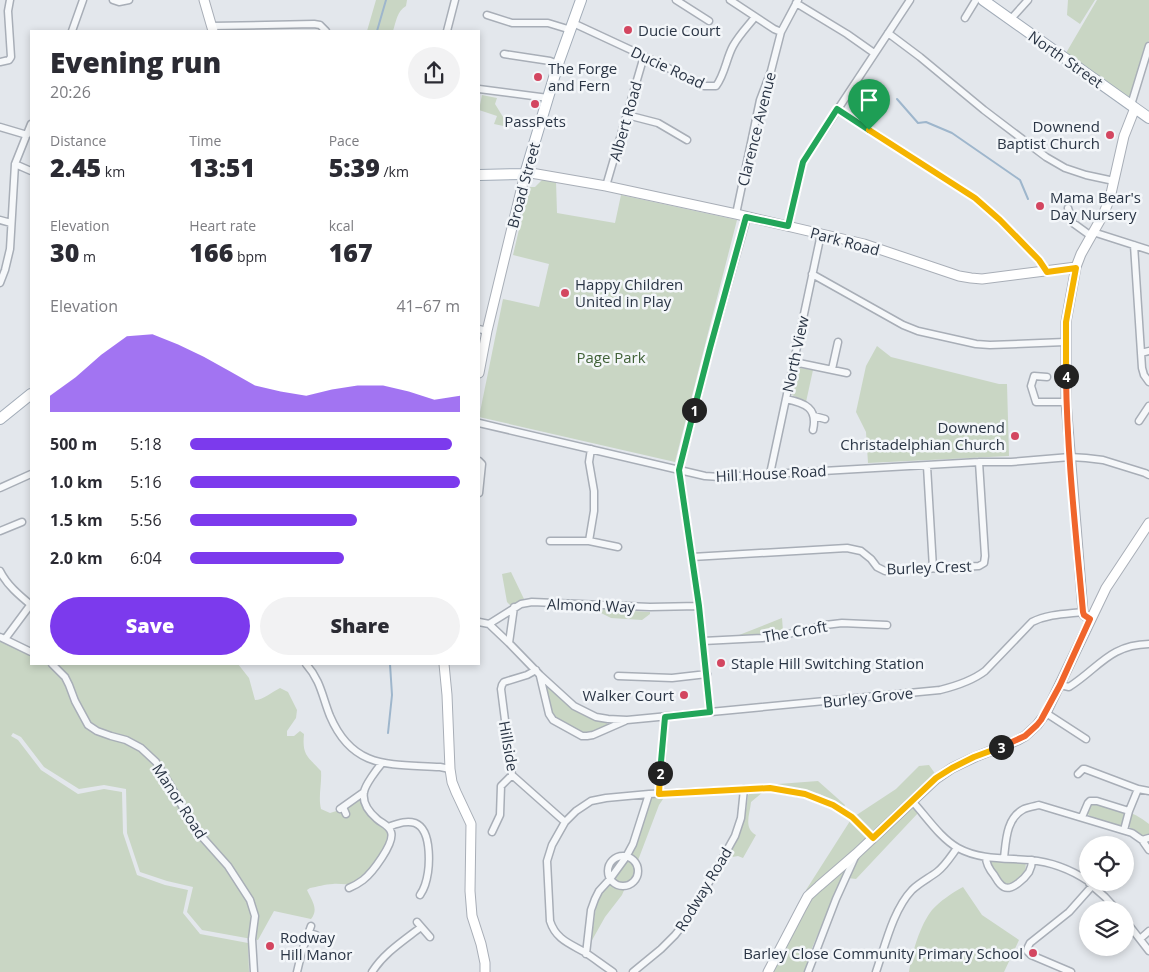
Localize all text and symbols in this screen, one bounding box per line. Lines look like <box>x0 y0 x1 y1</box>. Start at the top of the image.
place label: Ducie Court <box>638 20 721 40</box>
marker: Ducie Court <box>622 24 634 36</box>
street label: North Street <box>1025 26 1107 92</box>
street label: Ducie Road <box>628 41 708 93</box>
text: Evening run <box>50 43 221 81</box>
button: share <box>408 47 460 99</box>
place label: The Forge and Fern <box>548 58 617 95</box>
street label: Clarence Avenue <box>732 70 780 188</box>
marker: The Forge and Fern <box>532 71 544 83</box>
street label: Albert Road <box>604 79 646 163</box>
pin <box>848 79 890 130</box>
text: 20:26 <box>50 81 91 103</box>
icon: arrive <box>855 86 883 114</box>
marker: PassPets <box>529 98 541 110</box>
place label: PassPets <box>504 111 566 131</box>
place label: Downend Baptist Church <box>997 116 1100 153</box>
marker: Downend Baptist Church <box>1104 129 1116 141</box>
text: Distance <box>50 131 106 150</box>
text: Time <box>189 131 221 150</box>
text: Pace <box>329 131 359 150</box>
street label: Broad Street <box>502 140 544 230</box>
text: 2.45 <box>50 150 101 184</box>
text: 13:51 <box>189 150 255 184</box>
text: 5:39 <box>329 150 380 184</box>
text: km <box>101 162 125 181</box>
text: /km <box>380 162 409 181</box>
place label: Mama Bear's Day Nursery <box>1050 187 1141 224</box>
marker: Mama Bear's Day Nursery <box>1034 200 1046 212</box>
text: Elevation <box>50 216 109 235</box>
text: Heart rate <box>189 216 256 235</box>
text: kcal <box>329 216 354 235</box>
street label: Park Road <box>808 222 882 260</box>
text: 30 <box>50 235 79 269</box>
text: 166 <box>189 235 233 269</box>
text: 167 <box>329 235 373 269</box>
text: m <box>79 247 96 266</box>
text: bpm <box>233 247 267 266</box>
place label: Happy Children United in Play <box>575 274 683 311</box>
marker: Happy Children United in Play <box>559 287 571 299</box>
text: Elevation <box>50 295 118 317</box>
text: 41–67 m <box>396 295 460 317</box>
street label: North View <box>777 314 813 394</box>
park label: Page Park <box>576 347 646 367</box>
pin: 4 <box>1054 364 1078 388</box>
text: 4 <box>1062 367 1071 386</box>
pin: 1 <box>682 398 706 422</box>
text: 1 <box>690 401 699 420</box>
place label: Downend Christadelphian Church <box>840 417 1005 454</box>
marker: Downend Christadelphian Church <box>1009 430 1021 442</box>
text: 500 m <box>50 433 97 455</box>
text: 5:18 <box>130 433 162 455</box>
street label: Hill House Road <box>715 460 827 486</box>
text: 1.0 km <box>50 471 103 493</box>
text: 5:16 <box>130 471 162 493</box>
text: 1.5 km <box>50 509 103 531</box>
text: 5:56 <box>130 509 162 531</box>
text: 2.0 km <box>50 547 103 569</box>
text: 6:04 <box>130 547 162 569</box>
street label: Burley Crest <box>886 556 972 578</box>
street label: Almond Way <box>547 593 636 617</box>
button: Save <box>50 597 250 655</box>
button: Share <box>260 597 460 655</box>
street label: The Croft <box>761 616 829 646</box>
place label: Staple Hill Switching Station <box>731 653 924 673</box>
marker: Staple Hill Switching Station <box>715 657 727 669</box>
street label: Burley Grove <box>822 682 914 712</box>
place label: Walker Court <box>583 685 674 705</box>
marker: Walker Court <box>678 689 690 701</box>
street label: Hillside <box>495 719 523 773</box>
pin: 3 <box>988 734 1014 760</box>
text: 3 <box>997 738 1006 757</box>
street label: Manor Road <box>148 760 212 842</box>
pin: 2 <box>648 760 672 786</box>
text: 2 <box>656 764 665 783</box>
map controls <box>1079 836 1134 956</box>
button: locate <box>1079 836 1134 891</box>
street label: Rodway Road <box>670 843 736 935</box>
button: layers <box>1079 901 1134 956</box>
place label: Rodway Hill Manor <box>280 927 353 964</box>
marker: Rodway Hill Manor <box>264 940 276 952</box>
place label: Barley Close Community Primary School <box>743 943 1023 963</box>
marker: Barley Close Community Primary School <box>1027 947 1039 959</box>

